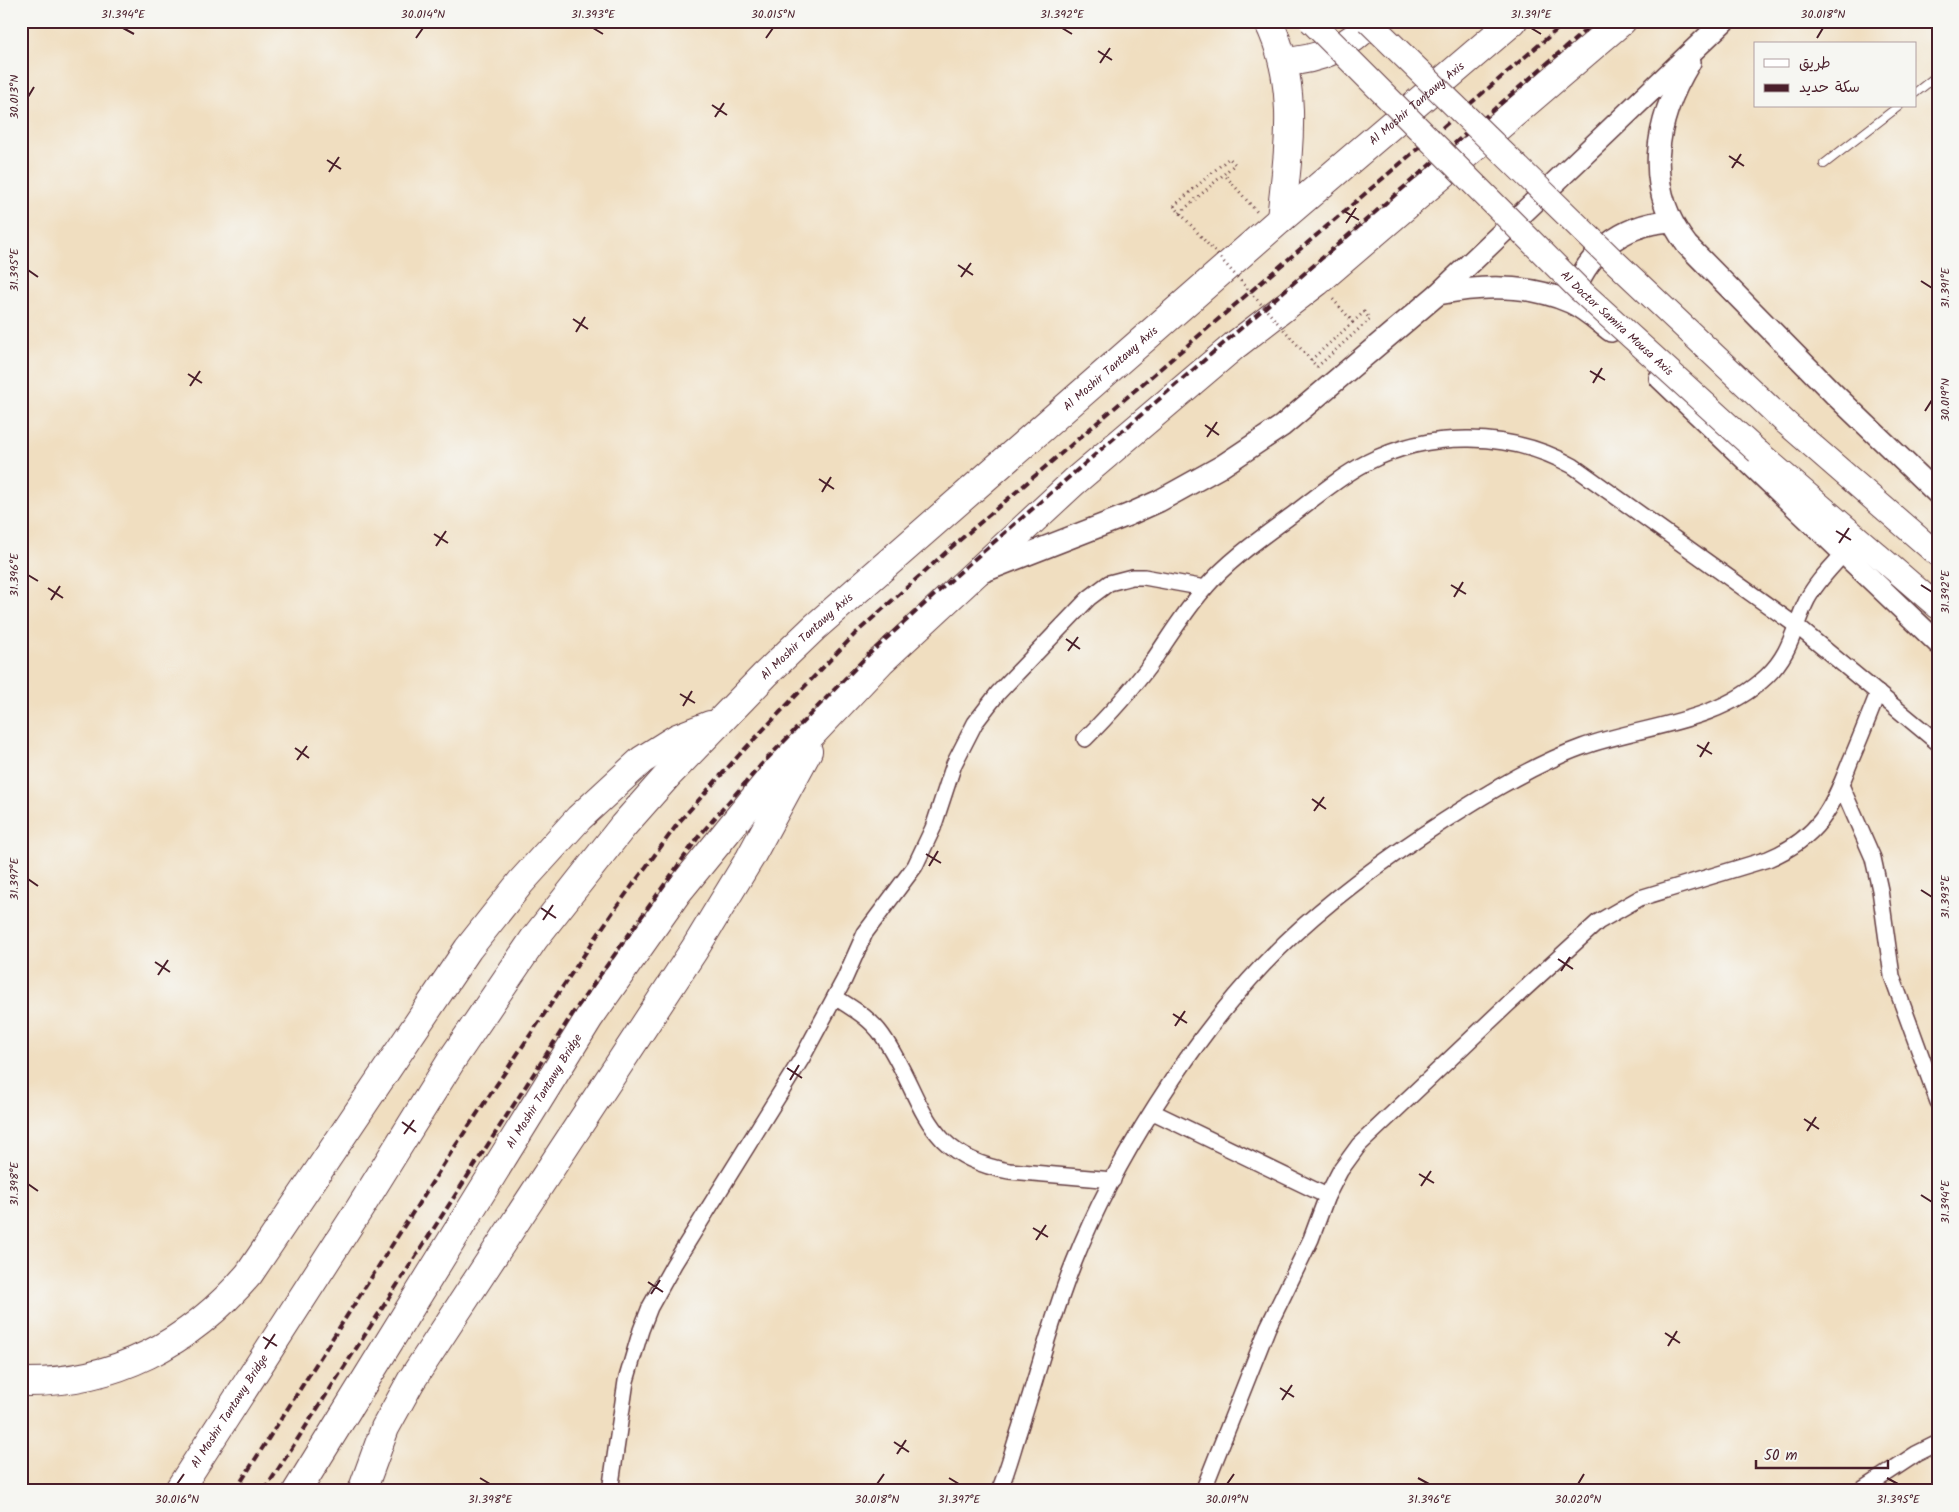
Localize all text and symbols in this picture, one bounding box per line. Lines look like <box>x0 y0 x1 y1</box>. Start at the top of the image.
text: 31.394°E <box>101 5 146 24</box>
text: 30.014°N <box>401 5 445 24</box>
text: 31.393°E <box>571 5 616 24</box>
text: 30.015°N <box>751 5 795 24</box>
text: 31.392°E <box>1040 5 1085 24</box>
text: 31.391°E <box>1510 5 1552 24</box>
text: 30.018°N <box>1801 5 1845 24</box>
legend <box>1754 42 1916 108</box>
text: طريق <box>1799 52 1831 76</box>
street label: Al Moshir Tantawy Axis <box>1365 57 1469 150</box>
text: 30.013°N <box>5 75 24 119</box>
text: سكة حديد <box>1799 76 1860 100</box>
text: 31.395°E <box>5 247 24 292</box>
street label: Al Doctor Samira Mousa Axis <box>1556 266 1677 381</box>
text: 31.391°E <box>1936 267 1955 309</box>
street label: Al Moshir Tantawy Axis <box>1059 322 1162 416</box>
text: 30.019°N <box>1936 378 1955 422</box>
text: 31.396°E <box>5 552 24 597</box>
text: 31.392°E <box>1936 569 1955 614</box>
street label: Al Moshir Tantawy Axis <box>756 589 858 685</box>
text: 31.397°E <box>5 857 24 900</box>
text: 31.393°E <box>1936 874 1955 919</box>
street label: Al Moshir Tantawy Bridge <box>502 1030 587 1153</box>
text: 31.398°E <box>5 1161 24 1206</box>
text: 31.394°E <box>1936 1179 1955 1224</box>
street label: Al Moshir Tantawy Bridge <box>186 1350 274 1472</box>
scale bar <box>1756 1437 1889 1469</box>
text: 50 m <box>1764 1444 1798 1468</box>
text: 30.016°N <box>155 1490 199 1509</box>
text: 31.398°E <box>468 1490 513 1509</box>
text: 30.018°N <box>855 1490 899 1509</box>
text: 31.397°E <box>938 1490 981 1509</box>
text: 30.019°N <box>1205 1490 1249 1509</box>
text: 31.396°E <box>1407 1490 1452 1509</box>
text: 30.020°N <box>1555 1490 1601 1509</box>
text: 31.395°E <box>1876 1490 1921 1509</box>

